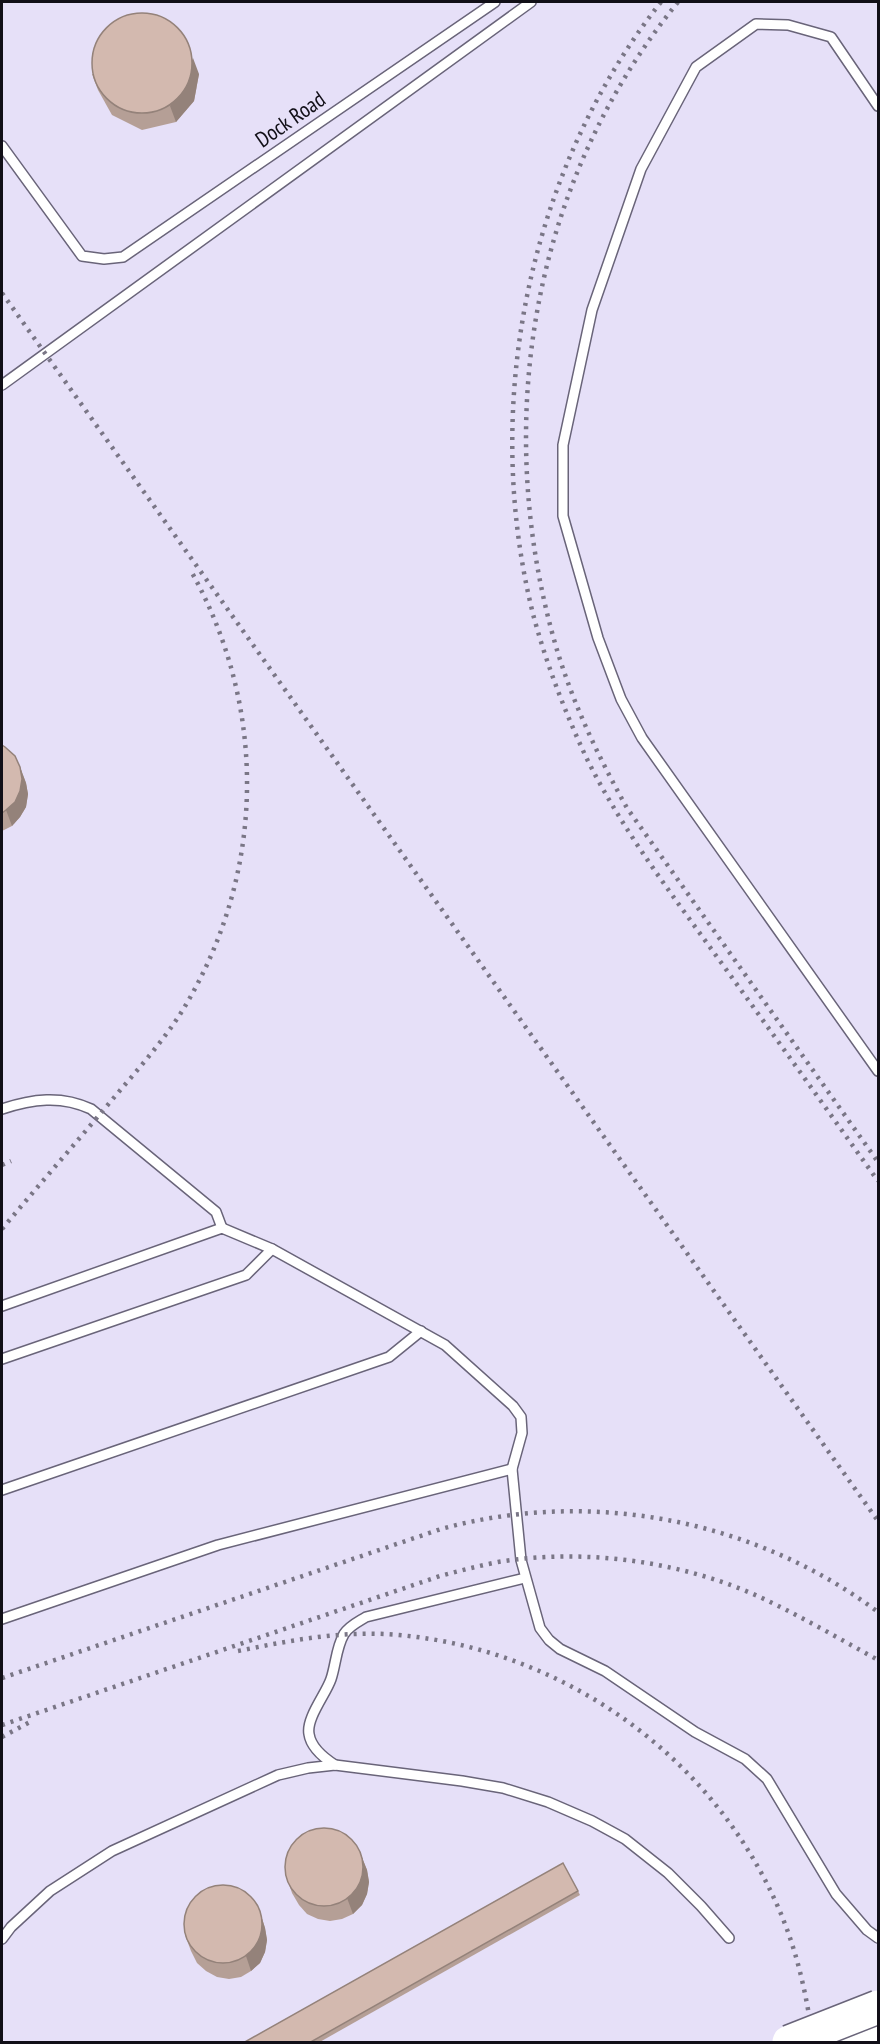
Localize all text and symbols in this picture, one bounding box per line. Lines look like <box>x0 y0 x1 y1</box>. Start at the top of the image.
street label: Dock Road <box>250 85 330 153</box>

